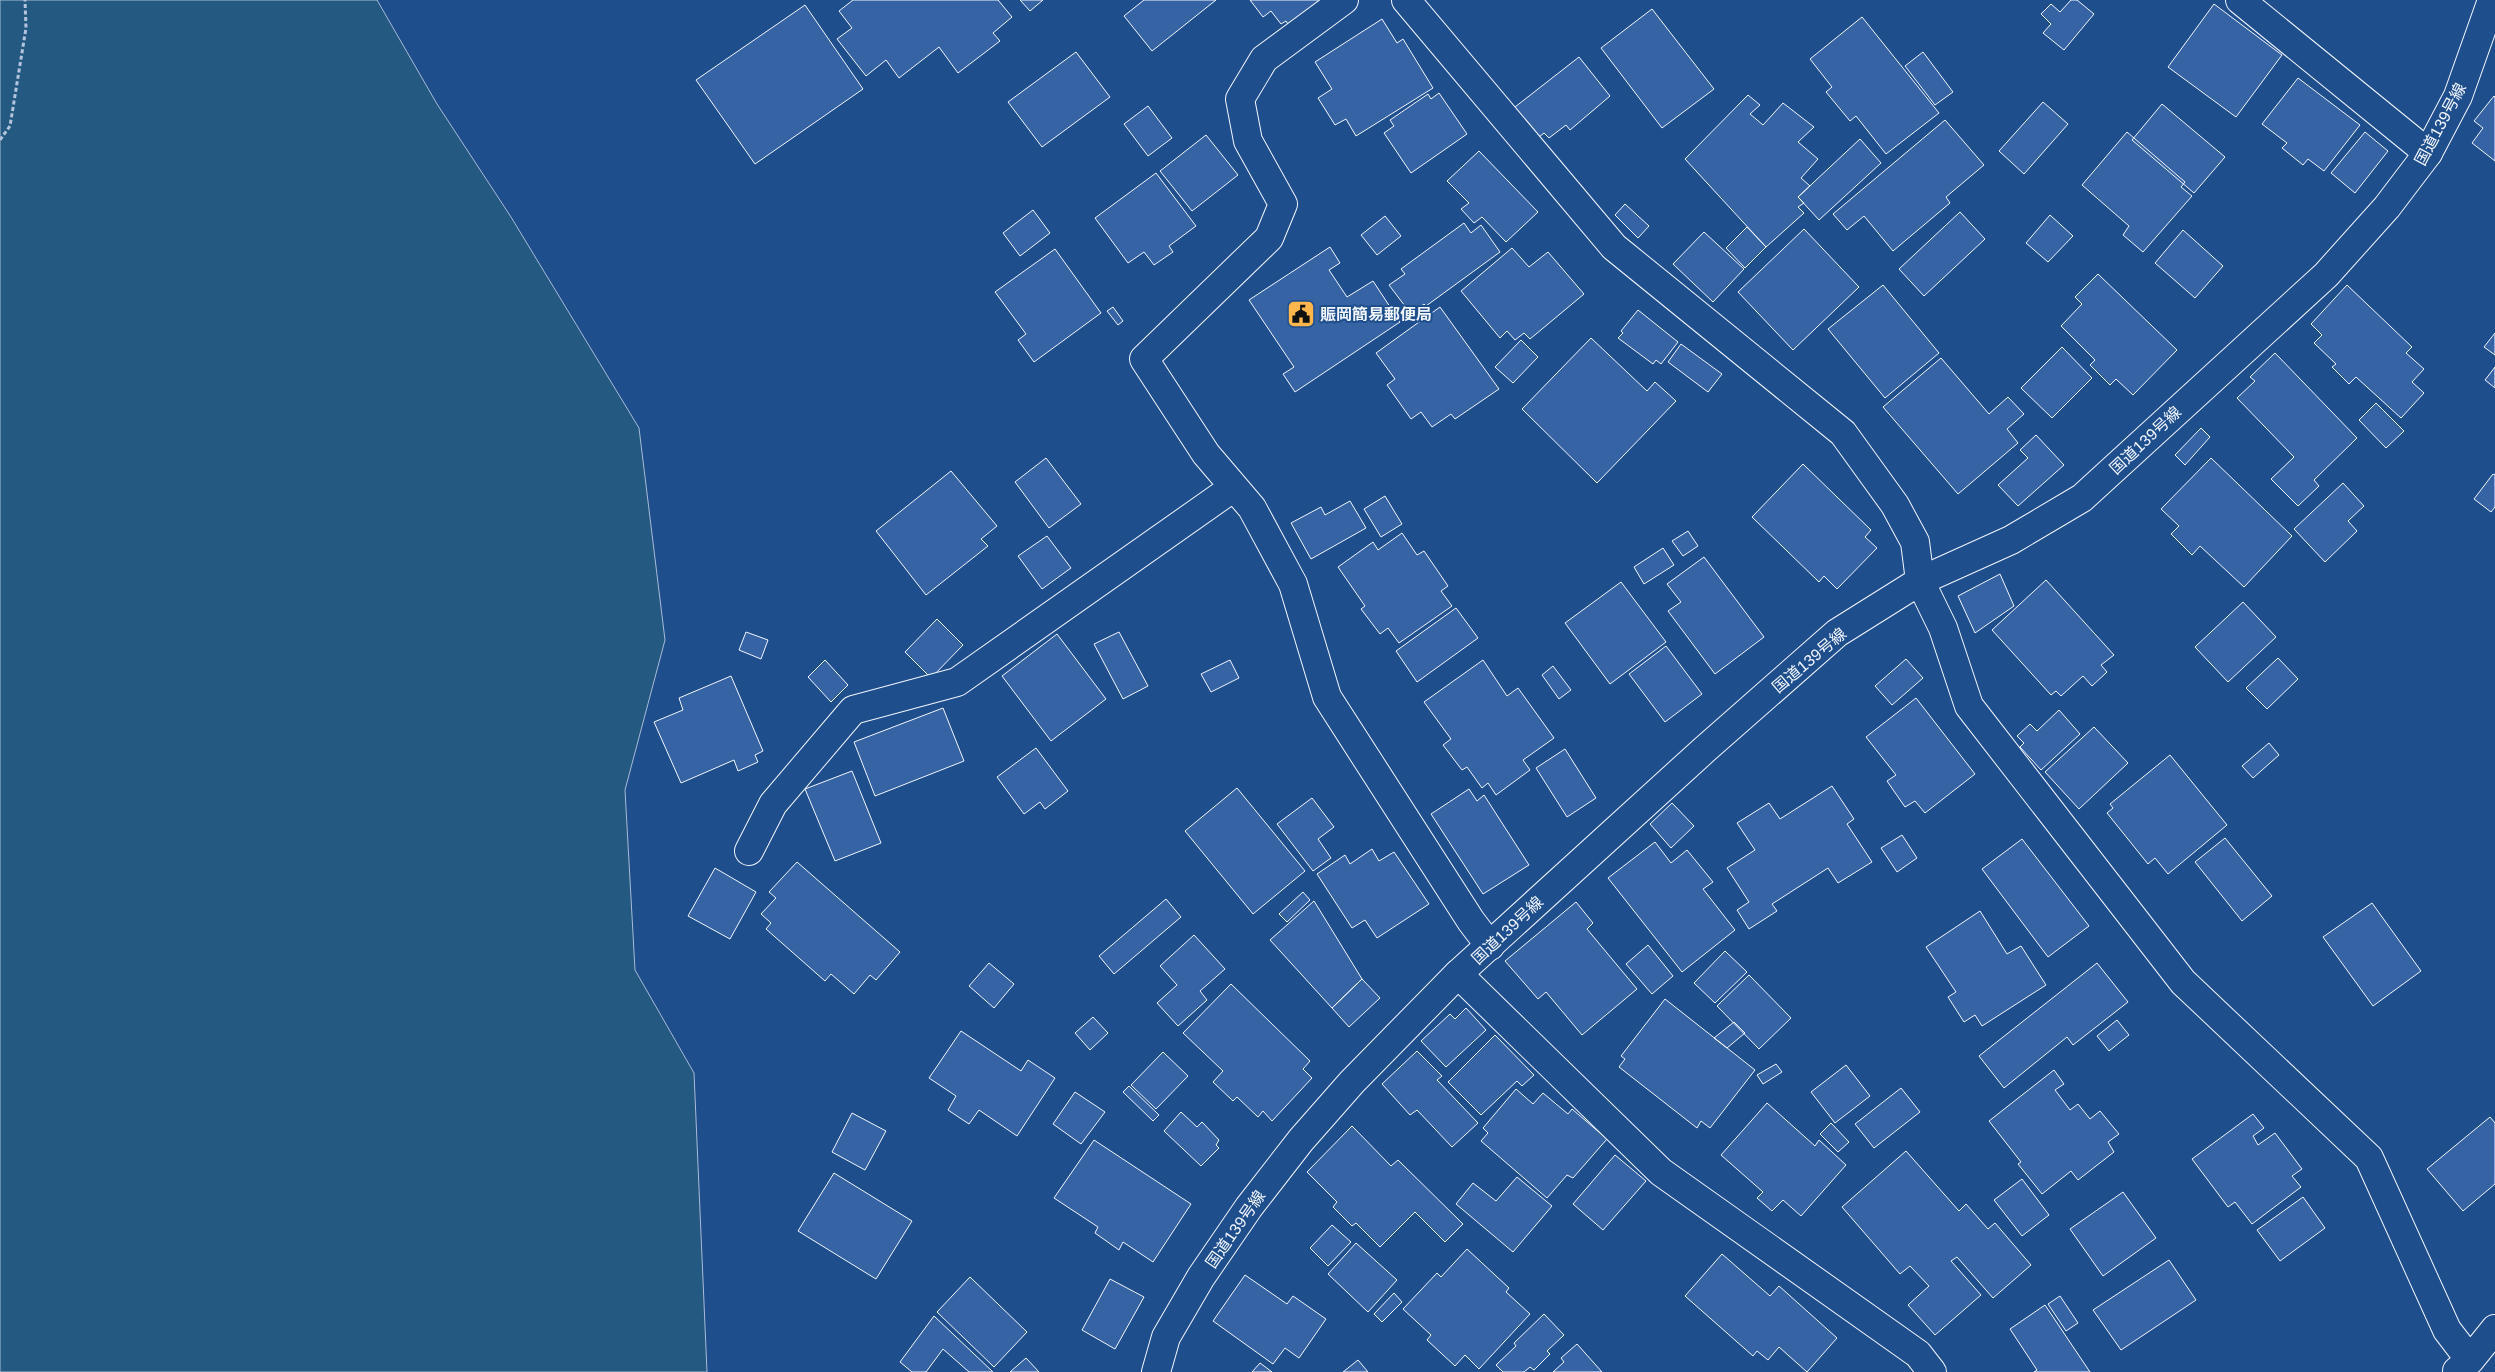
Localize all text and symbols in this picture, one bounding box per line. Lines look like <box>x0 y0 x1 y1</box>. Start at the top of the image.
street label: 国道139号線 <box>2412 80 2469 168</box>
public building icon: 賑岡簡易郵便局 <box>1286 299 1316 329</box>
place label: 賑岡簡易郵便局 <box>1320 306 1432 323</box>
street label: 国道139号線 <box>2106 403 2184 478</box>
street label: 国道139号線 <box>1769 625 1850 696</box>
street label: 国道139号線 <box>1468 893 1546 968</box>
street label: 国道139号線 <box>1202 1187 1268 1271</box>

